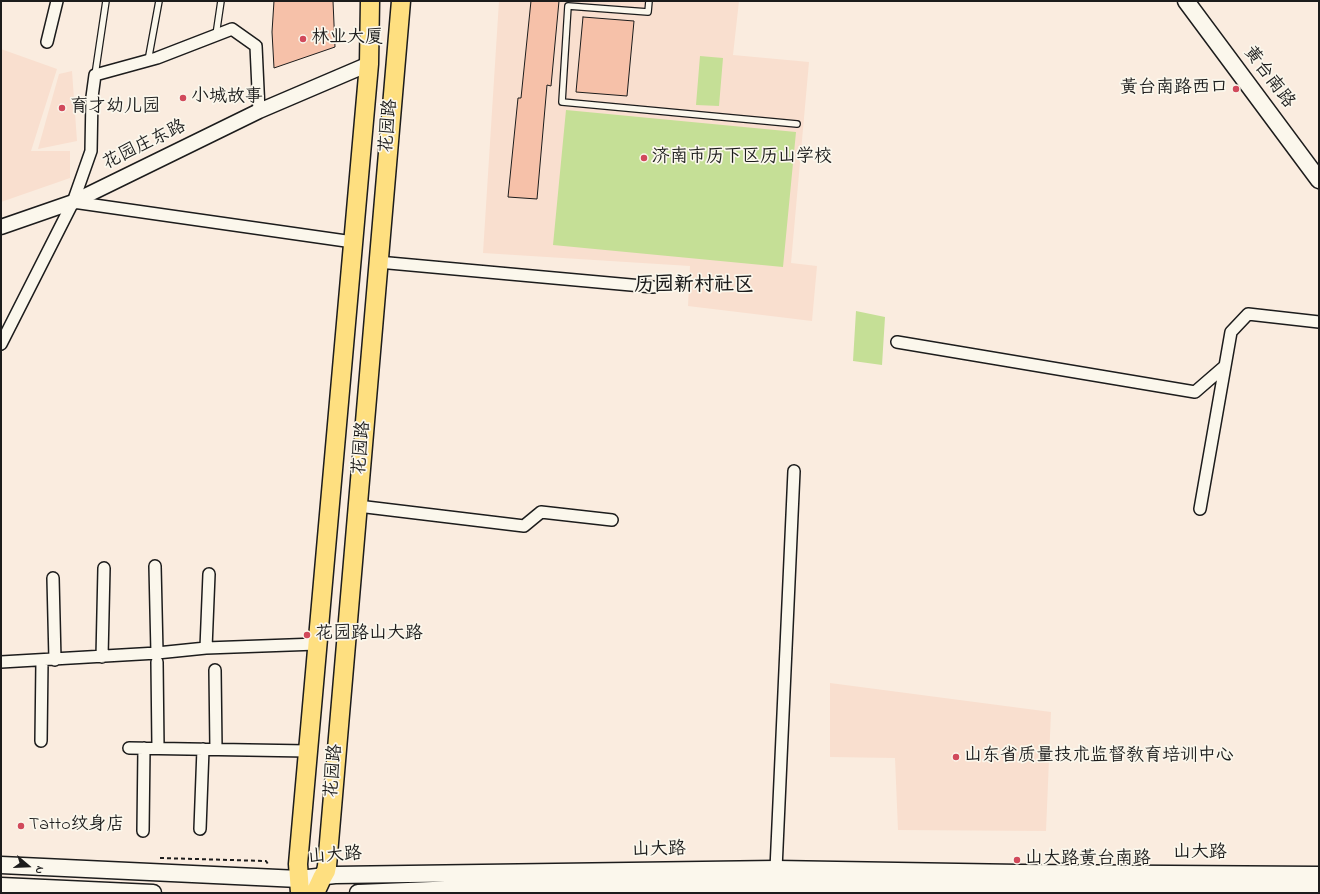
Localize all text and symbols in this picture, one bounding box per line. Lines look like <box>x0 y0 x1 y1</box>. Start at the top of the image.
place label: 林业大厦 <box>311 28 383 50</box>
marker: 林业大厦 <box>298 34 308 44</box>
street label: 黄台南路 <box>1238 43 1298 113</box>
place label: 黄台南路西口 <box>1120 78 1228 100</box>
marker: 黄台南路西口 <box>1231 84 1241 94</box>
place label: 小城故事 <box>191 87 263 109</box>
marker: 小城故事 <box>178 93 188 103</box>
place label: 育才幼儿园 <box>70 97 160 119</box>
street label: 花园路 <box>377 98 403 154</box>
marker: 育才幼儿园 <box>57 103 67 113</box>
street label: 花园庄东路 <box>100 117 190 175</box>
place label: 济南市历下区历山学校 <box>652 147 832 169</box>
marker: 济南市历下区历山学校 <box>639 153 649 163</box>
district label: 历园新村社区 <box>634 275 754 299</box>
street label: 花园路 <box>350 420 376 476</box>
place label: 花园路山大路 <box>315 624 423 646</box>
marker: 花园路山大路 <box>302 630 312 640</box>
street label: 花园路 <box>322 743 348 799</box>
place label: 山东省质量技术监督教育培训中心 <box>964 746 1234 768</box>
marker: 山东省质量技术监督教育培训中心 <box>951 752 961 762</box>
place label: Tatto纹身店 <box>29 815 124 837</box>
marker: Tatto纹身店 <box>16 821 26 831</box>
street label: 山大路 <box>632 840 686 862</box>
street label: 山大路 <box>1173 843 1227 865</box>
street label: 山大路 <box>307 844 363 870</box>
north arrow <box>8 846 48 886</box>
place label: 山大路黄台南路 <box>1025 849 1151 871</box>
marker: 山大路黄台南路 <box>1012 855 1022 865</box>
text: N <box>31 864 48 876</box>

